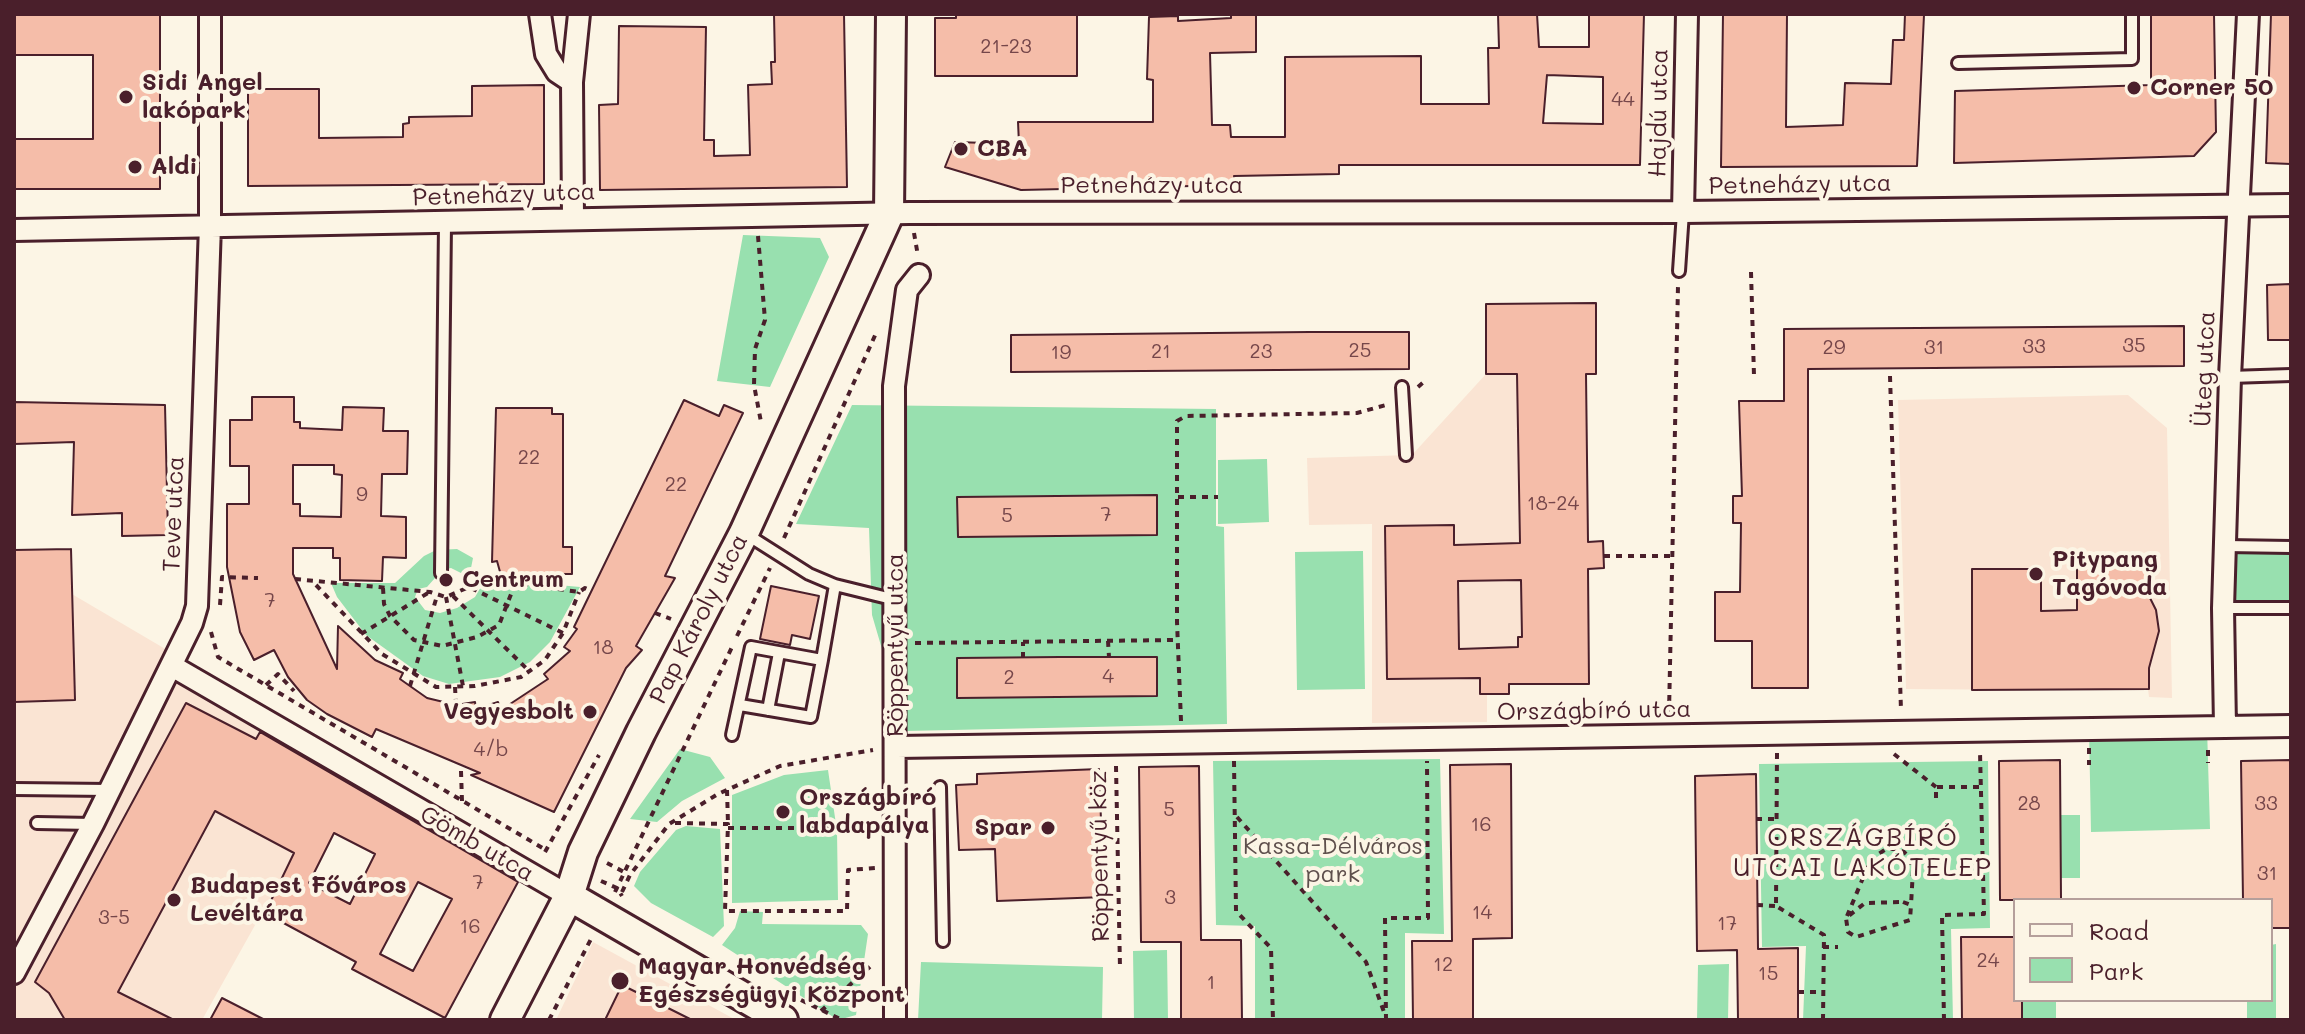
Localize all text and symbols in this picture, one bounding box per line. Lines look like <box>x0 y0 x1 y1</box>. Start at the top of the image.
house number: 21-23 <box>980 35 1032 59</box>
street label: Hajdú utca <box>1643 48 1675 178</box>
place label: Sidi Angel lakópark <box>142 69 263 125</box>
place label: Corner 50 <box>2150 74 2274 102</box>
marker: Corner 50 <box>2125 79 2143 97</box>
marker: Sidi Angel lakópark <box>117 88 135 106</box>
house number: 44 <box>1611 88 1635 112</box>
place label: CBA <box>977 135 1028 163</box>
marker: CBA <box>952 140 970 158</box>
place label: Aldi <box>151 153 198 181</box>
marker: Aldi <box>126 158 144 176</box>
street label: Petneházy utca <box>1708 169 1892 201</box>
street label: Petneházy utca <box>1060 172 1244 200</box>
street label: Petneházy utca <box>412 177 596 213</box>
street label: Üteg utca <box>2189 311 2221 427</box>
house number: 35 <box>2122 334 2146 358</box>
house number: 33 <box>2022 335 2046 359</box>
house number: 29 <box>1823 336 1845 360</box>
house number: 31 <box>1924 336 1944 360</box>
house number: 25 <box>1349 339 1371 363</box>
house number: 21 <box>1151 340 1171 364</box>
house number: 23 <box>1250 340 1272 364</box>
house number: 19 <box>1051 341 1071 365</box>
house number: 22 <box>518 446 540 470</box>
street label: Teve utca <box>158 455 190 573</box>
house number: 22 <box>665 473 687 497</box>
house number: 9 <box>356 483 368 507</box>
house number: 18-24 <box>1527 492 1579 516</box>
house number: 7 <box>1100 503 1112 527</box>
house number: 5 <box>1001 504 1013 528</box>
street label: Pap Károly utca <box>644 529 754 709</box>
place label: Pitypang Tagóvoda <box>2052 546 2167 602</box>
street label: Röppentyű utca <box>882 553 910 737</box>
marker: Pitypang Tagóvoda <box>2027 565 2045 583</box>
place label: Centrum <box>462 566 564 594</box>
marker: Centrum <box>437 571 455 589</box>
house number: 7 <box>264 589 276 613</box>
house number: 18 <box>592 636 614 660</box>
house number: 4 <box>1102 665 1114 689</box>
house number: 2 <box>1003 666 1015 690</box>
street label: Országbíró utca <box>1497 695 1691 727</box>
place label: Vegyesbolt <box>443 698 574 726</box>
marker: Vegyesbolt <box>581 703 599 721</box>
house number: 4/b <box>474 738 508 762</box>
street label: Röppentyű köz <box>1084 770 1116 942</box>
place label: Országbíró labdapálya <box>799 784 936 840</box>
house number: 28 <box>2017 792 2041 816</box>
house number: 33 <box>2254 792 2278 816</box>
house number: 5 <box>1163 798 1175 822</box>
street label: Gömb utca <box>415 800 539 888</box>
marker: Országbíró labdapálya <box>774 803 792 821</box>
house number: 16 <box>1470 813 1492 837</box>
place label: Spar <box>975 814 1032 842</box>
marker: Spar <box>1039 819 1057 837</box>
district label: ORSZÁGBÍRÓ UTCAI LAKÓTELEP <box>1733 822 1993 884</box>
park label: Kassa-Délváros park <box>1243 833 1423 889</box>
house number: 31 <box>2257 862 2277 886</box>
house number: 7 <box>472 871 484 895</box>
place label: Budapest Főváros Levéltára <box>190 872 407 928</box>
house number: 3 <box>1164 886 1176 910</box>
marker: Budapest Főváros Levéltára <box>165 891 183 909</box>
legend <box>2013 898 2273 1002</box>
house number: 14 <box>1472 901 1492 925</box>
house number: 3-5 <box>98 906 130 930</box>
house number: 17 <box>1717 912 1737 936</box>
house number: 16 <box>459 915 481 939</box>
text: Road <box>2089 915 2149 946</box>
house number: 24 <box>1977 949 1999 973</box>
place label: Magyar Honvédség Egészségügyi Központ <box>638 953 905 1009</box>
house number: 12 <box>1433 953 1453 977</box>
text: Park <box>2089 955 2143 986</box>
house number: 15 <box>1758 962 1778 986</box>
marker: Magyar Honvédség Egészségügyi Központ <box>609 970 631 992</box>
house number: 1 <box>1207 971 1215 995</box>

